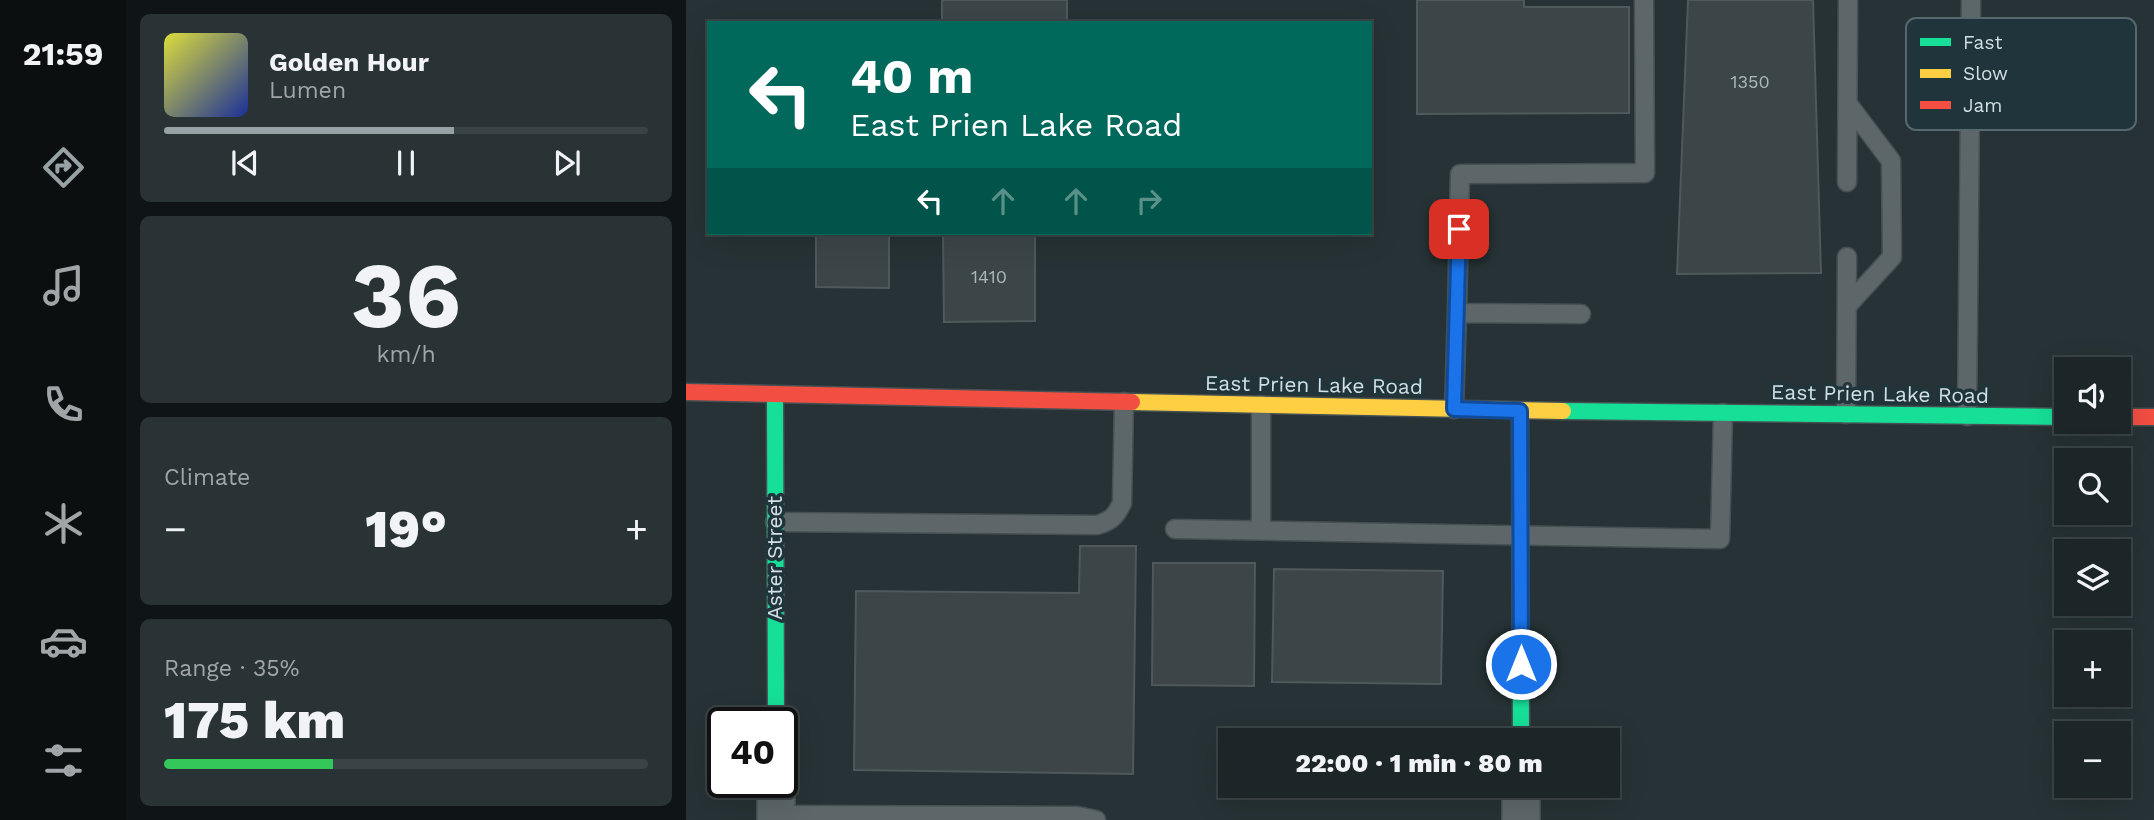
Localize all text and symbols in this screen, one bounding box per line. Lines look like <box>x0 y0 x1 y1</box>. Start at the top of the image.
legend <box>1906 18 2136 130</box>
text: Fast <box>1963 31 2002 54</box>
text: 21:59 <box>23 35 103 73</box>
text: Golden Hour <box>269 47 429 77</box>
text: 40 m <box>850 47 973 105</box>
icon: left <box>735 49 826 140</box>
text: Slow <box>1963 62 2008 85</box>
house number: 1350 <box>1730 71 1770 92</box>
text: Lumen <box>269 77 346 104</box>
text: Jam <box>1963 94 2002 117</box>
text: East Prien Lake Road <box>850 106 1182 144</box>
icon: directions <box>39 143 88 192</box>
icon: previous <box>226 144 264 182</box>
icon: pause <box>387 144 425 182</box>
icon: next <box>548 144 586 182</box>
icon: left <box>911 182 949 220</box>
icon: ahead <box>984 182 1022 220</box>
icon: ahead <box>1057 182 1095 220</box>
icon: right <box>1130 182 1168 220</box>
pin <box>1429 199 1489 259</box>
icon: arrive <box>1440 210 1478 248</box>
text: 36 <box>351 242 461 349</box>
icon: music <box>39 261 88 310</box>
house number: 1410 <box>971 266 1007 287</box>
text: km/h <box>376 341 436 368</box>
map controls <box>2054 357 2131 798</box>
button: sound <box>2054 357 2131 434</box>
street label: East Prien Lake Road <box>1205 370 1423 399</box>
street label: East Prien Lake Road <box>1771 379 1989 408</box>
icon: phone <box>39 380 88 429</box>
button: search <box>2054 448 2131 525</box>
text: Climate <box>164 464 250 491</box>
street label: Aster Street <box>762 496 787 620</box>
icon: climate <box>39 499 88 548</box>
text: 19° <box>365 499 447 560</box>
text: − <box>164 507 187 551</box>
text: + <box>625 507 648 551</box>
button: layers <box>2054 539 2131 616</box>
icon: car <box>39 617 88 666</box>
position arrow <box>1484 627 1558 701</box>
button: + <box>2054 630 2131 707</box>
text: Range · 35% <box>164 655 299 682</box>
text: 175 km <box>164 690 345 751</box>
speed limit sign: 40 <box>707 707 798 798</box>
button: − <box>2054 721 2131 798</box>
icon: filters <box>39 736 88 785</box>
text: 22:00 · 1 min · 80 m <box>1295 748 1543 778</box>

